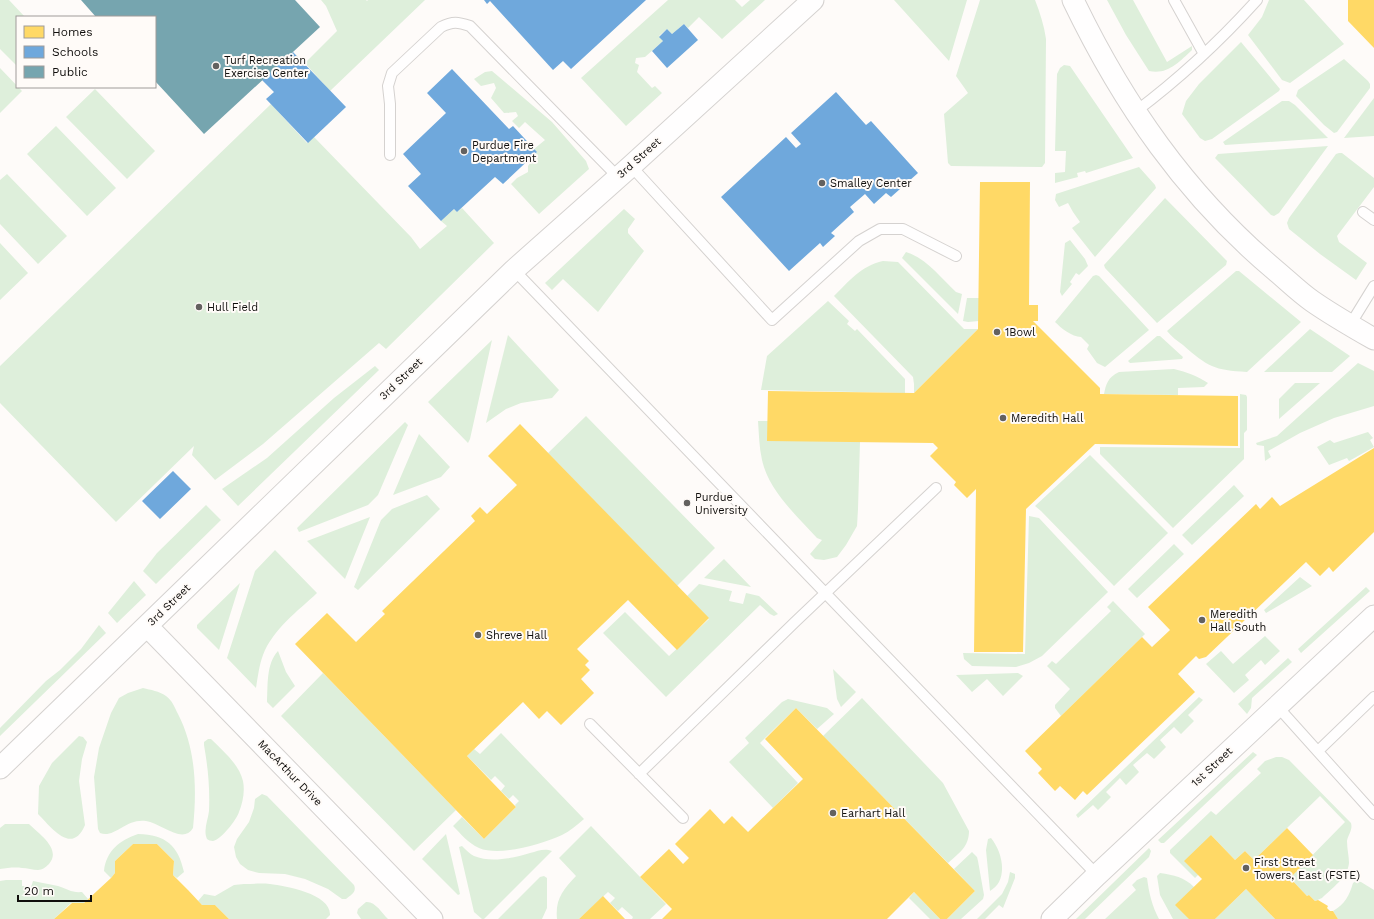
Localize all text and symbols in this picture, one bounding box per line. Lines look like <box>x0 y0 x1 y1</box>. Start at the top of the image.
legend <box>16 16 156 88</box>
text: Homes <box>52 25 93 39</box>
text: Schools <box>52 45 98 59</box>
place label: Turf Recreation Exercise Center <box>224 54 309 80</box>
marker: Turf Recreation Exercise Center <box>211 61 221 71</box>
text: Public <box>52 65 88 79</box>
street label: 3rd Street <box>614 135 664 181</box>
place label: Purdue Fire Department <box>472 139 537 165</box>
marker: Purdue Fire Department <box>459 146 469 156</box>
place label: Smalley Center <box>830 177 912 190</box>
marker: Smalley Center <box>817 178 827 188</box>
place label: Hull Field <box>207 301 258 314</box>
marker: Hull Field <box>194 302 204 312</box>
place label: 1Bowl <box>1005 326 1036 339</box>
marker: 1Bowl <box>992 327 1002 337</box>
street label: 3rd Street <box>377 355 425 403</box>
place label: Meredith Hall <box>1011 412 1084 425</box>
marker: Meredith Hall <box>998 413 1008 423</box>
place label: Purdue University <box>695 491 748 517</box>
marker: Purdue University <box>682 498 692 508</box>
street label: 3rd Street <box>145 581 193 629</box>
place label: Meredith Hall South <box>1210 608 1266 634</box>
marker: Meredith Hall South <box>1197 615 1207 625</box>
place label: Shreve Hall <box>486 629 548 642</box>
marker: Shreve Hall <box>473 630 483 640</box>
street label: MacArthur Drive <box>255 737 325 809</box>
street label: 1st Street <box>1189 744 1236 789</box>
place label: Earhart Hall <box>841 807 906 820</box>
marker: Earhart Hall <box>828 808 838 818</box>
place label: First Street Towers, East (FSTE) <box>1254 856 1360 882</box>
marker: First Street Towers, East (FSTE) <box>1241 863 1251 873</box>
scale bar <box>18 877 91 903</box>
text: 20 m <box>24 884 54 898</box>

